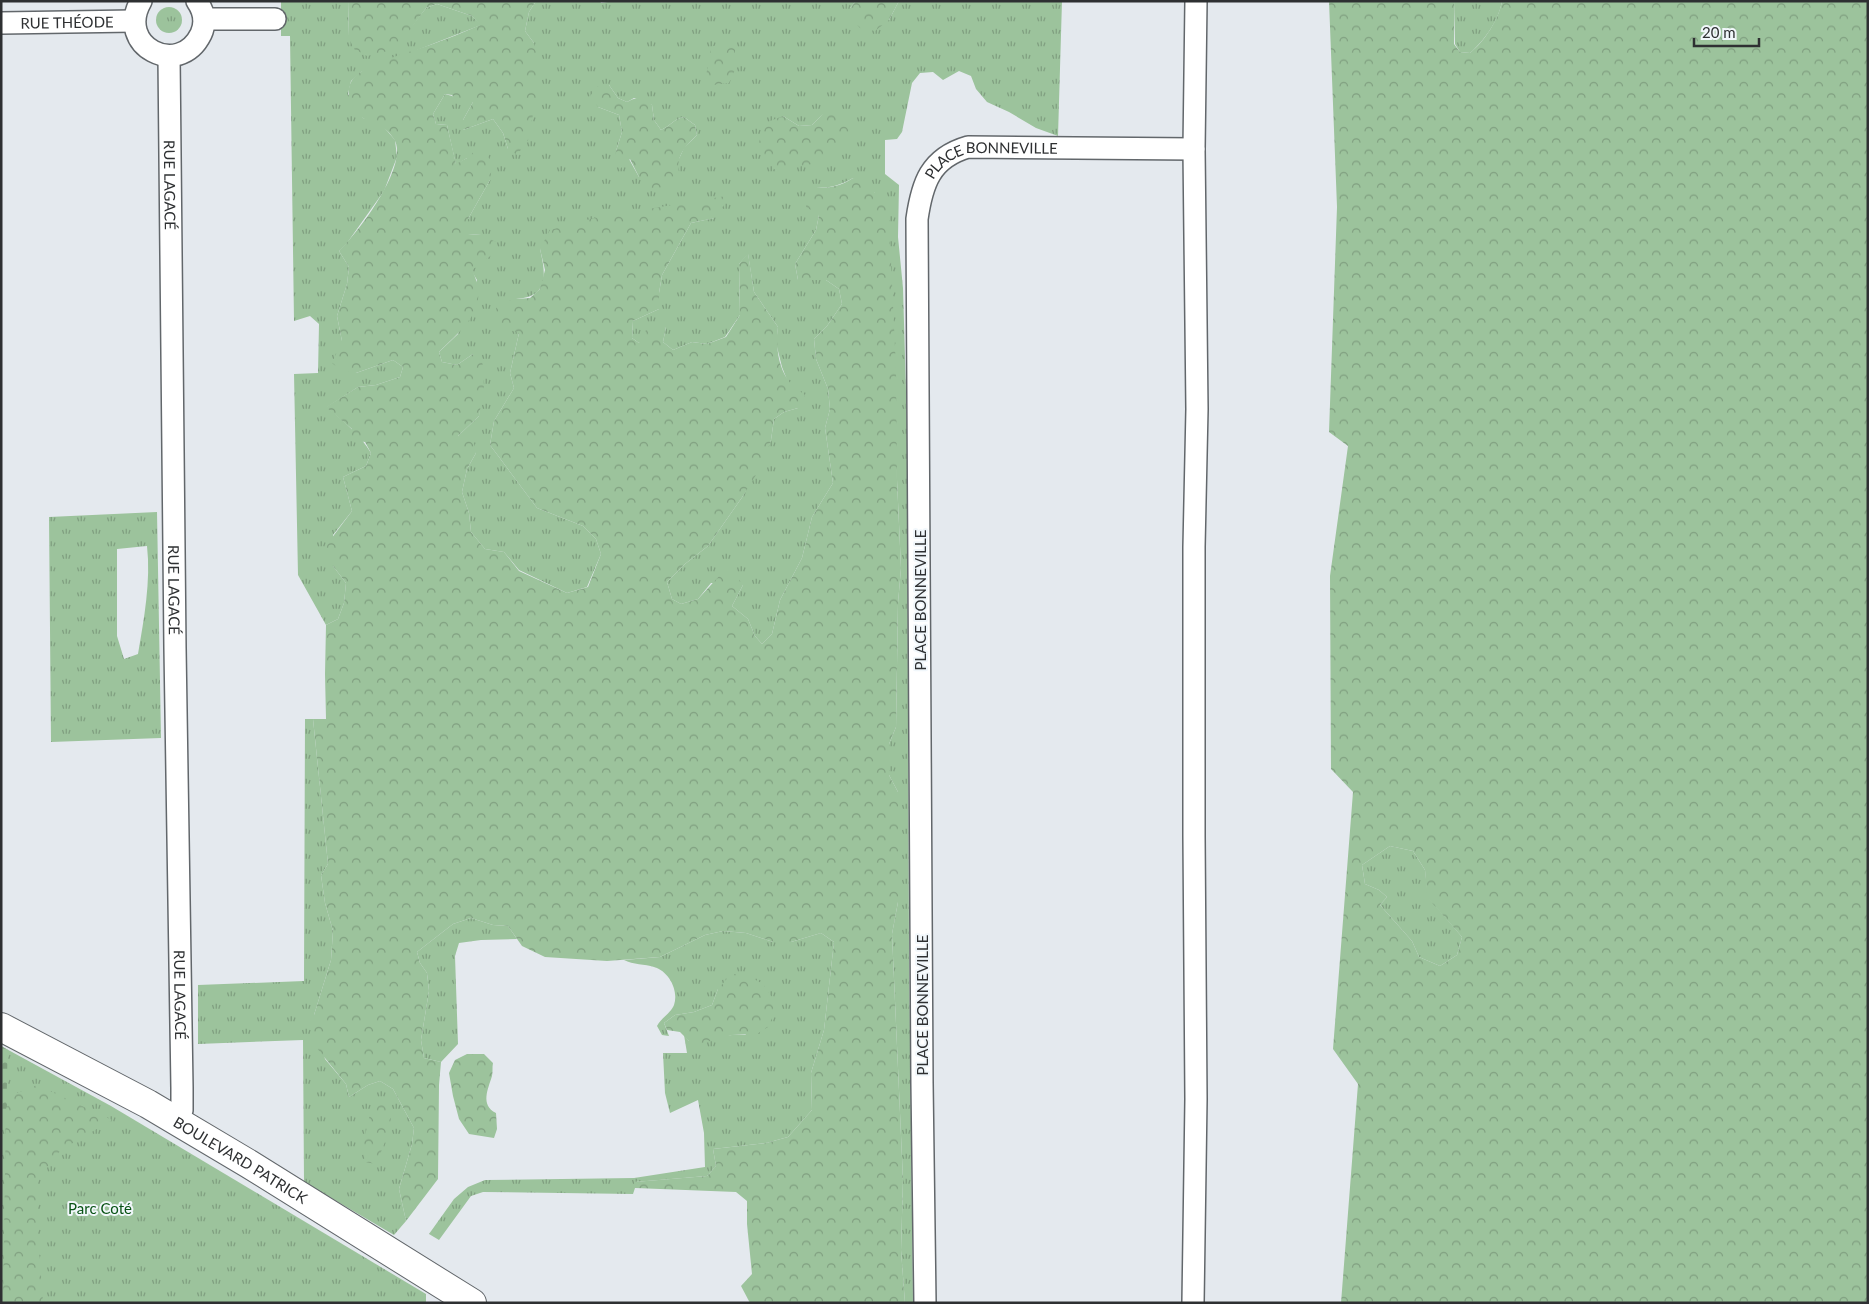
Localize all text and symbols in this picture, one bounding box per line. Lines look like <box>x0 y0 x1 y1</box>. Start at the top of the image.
street label: RUE THÉODE <box>20 12 114 32</box>
scale bar <box>1694 15 1759 47</box>
text: 20 m <box>1702 23 1736 41</box>
street label: PLACE BONNEVILLE <box>921 138 1058 182</box>
street label: RUE LAGACÉ <box>161 140 180 230</box>
street label: PLACE BONNEVILLE <box>911 530 929 670</box>
street label: RUE LAGACÉ <box>165 545 184 635</box>
street label: PLACE BONNEVILLE <box>913 935 931 1075</box>
street label: RUE LAGACÉ <box>171 950 190 1040</box>
street label: BOULEVARD PATRICK <box>170 1112 311 1207</box>
park label: Parc Coté <box>68 1199 132 1217</box>

